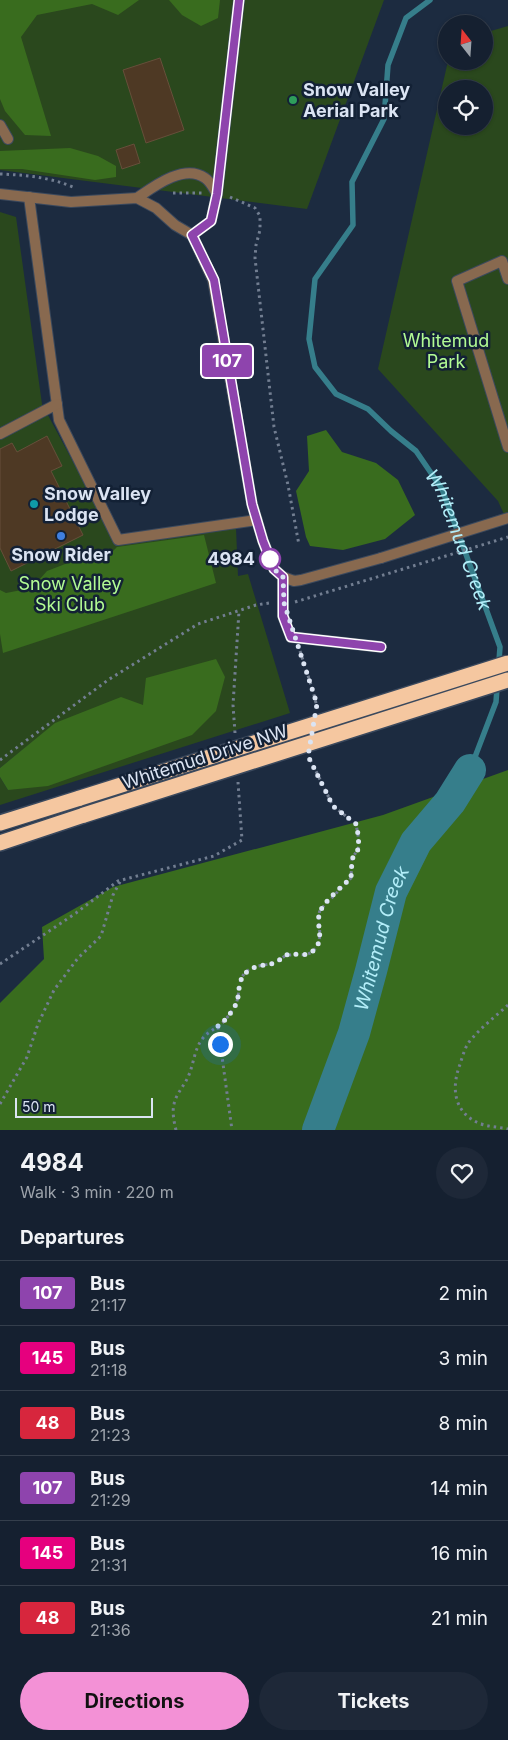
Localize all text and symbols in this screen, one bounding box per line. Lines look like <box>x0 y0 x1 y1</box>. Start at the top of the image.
north arrow <box>438 15 492 70</box>
map controls <box>438 15 493 135</box>
place label: Snow Valley Aerial Park <box>303 79 410 121</box>
button: locate <box>438 80 493 135</box>
marker: Snow Valley Aerial Park <box>287 94 299 106</box>
park label: Whitemud Park <box>403 330 489 372</box>
line badge: 107 <box>198 345 256 377</box>
text: 107 <box>212 350 242 371</box>
water label: Whitemud Creek <box>420 465 497 614</box>
place label: Snow Valley Lodge <box>44 483 151 525</box>
marker: Snow Valley Lodge <box>28 498 40 510</box>
marker: Snow Rider <box>55 530 67 542</box>
place label: Snow Rider <box>11 544 111 565</box>
place label: 4984 <box>207 548 255 569</box>
marker: 4984 <box>259 548 281 570</box>
park label: Snow Valley Ski Club <box>18 573 122 615</box>
street label: Whitemud Drive NW <box>120 720 290 793</box>
water label: Whitemud Creek <box>350 862 414 1013</box>
your location <box>208 1032 233 1057</box>
scale bar <box>15 1095 152 1118</box>
text: 50 m <box>22 1098 56 1115</box>
button: heart <box>436 1147 488 1199</box>
text: 4984 <box>20 1148 84 1177</box>
text: Walk · 3 min · 220 m <box>20 1182 174 1202</box>
text: Departures <box>20 1226 124 1249</box>
text: Bus <box>90 1272 125 1295</box>
text: 107 <box>32 1282 63 1303</box>
text: 2 min <box>439 1282 488 1305</box>
text: 21:17 <box>90 1295 126 1315</box>
text: Bus <box>90 1337 125 1360</box>
text: 145 <box>32 1347 63 1368</box>
text: 3 min <box>438 1347 488 1370</box>
text: 21:18 <box>90 1360 127 1380</box>
text: Bus <box>90 1402 125 1425</box>
text: 48 <box>36 1412 59 1433</box>
text: 8 min <box>438 1412 488 1435</box>
text: 21:23 <box>90 1425 131 1445</box>
text: Bus <box>90 1467 125 1490</box>
text: 107 <box>32 1477 63 1498</box>
text: 14 min <box>430 1477 488 1500</box>
text: 21:29 <box>90 1490 131 1510</box>
text: Bus <box>90 1532 125 1555</box>
text: 145 <box>32 1542 63 1563</box>
text: 16 min <box>431 1542 488 1565</box>
text: 21:31 <box>90 1555 127 1575</box>
text: Bus <box>90 1597 125 1620</box>
text: 48 <box>36 1607 59 1628</box>
text: 21 min <box>431 1607 488 1630</box>
text: 21:36 <box>90 1620 131 1640</box>
button: Directions <box>20 1672 249 1730</box>
button: Tickets <box>259 1672 488 1730</box>

